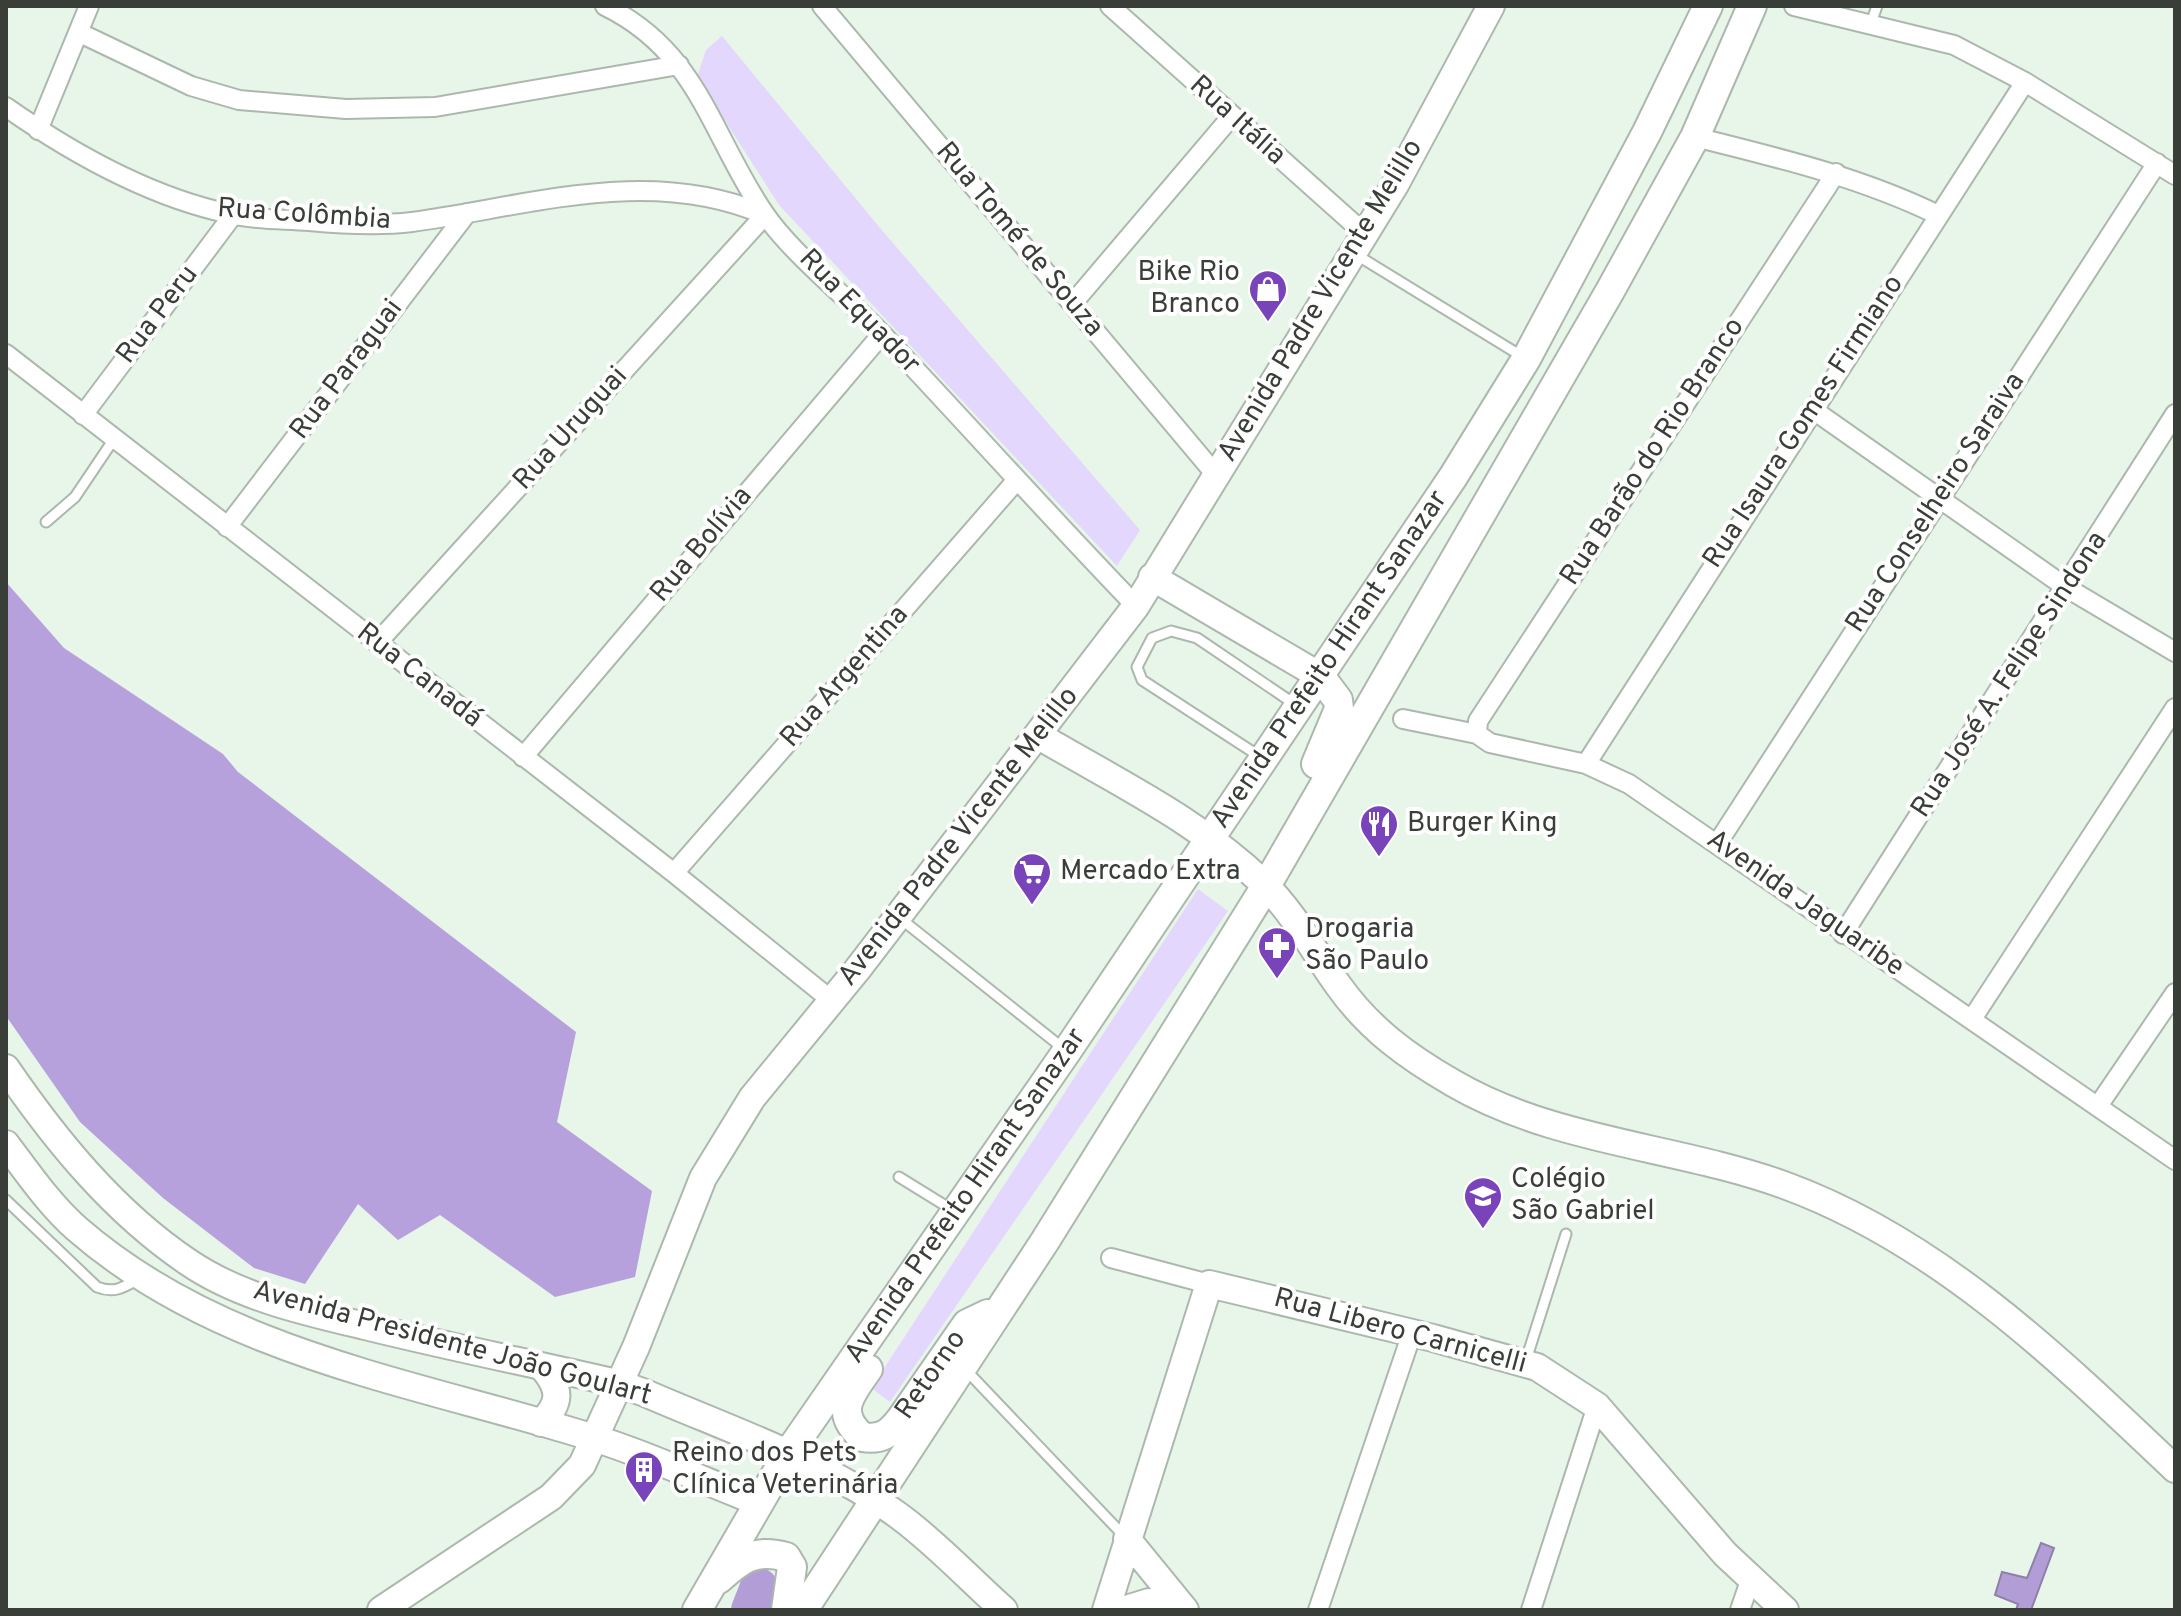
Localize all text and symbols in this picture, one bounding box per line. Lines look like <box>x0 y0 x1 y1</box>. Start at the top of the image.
street label: Rua Itália <box>1181 68 1293 174</box>
street label: Avenida Padre Vicente Melillo <box>1210 133 1432 469</box>
street label: Rua Tomé de Souza <box>927 135 1111 345</box>
street label: Rua Colômbia <box>216 191 392 239</box>
street label: Rua Equador <box>790 242 928 382</box>
place label: Bike Rio Branco <box>1137 255 1240 323</box>
street label: Rua Peru <box>109 258 207 372</box>
shop icon: Bike Rio Branco <box>1247 268 1289 323</box>
street label: Rua Isaura Gomes Firmiano <box>1696 268 1912 576</box>
street label: Rua Paraguai <box>282 293 412 447</box>
street label: Rua Barão do Rio Branco <box>1553 311 1753 593</box>
street label: Rua Uruguai <box>506 360 636 498</box>
street label: Rua Conselheiro Saraiva <box>1838 366 2034 640</box>
street label: Rua Bolívia <box>643 480 761 610</box>
street label: Avenida Prefeito Hirant Sanazar <box>1203 484 1457 836</box>
street label: Rua José A. Felipe Sindona <box>1904 525 2116 825</box>
street label: Rua Argentina <box>773 598 917 756</box>
street label: Rua Canadá <box>349 616 489 736</box>
street label: Avenida Padre Vicente Melillo <box>831 680 1087 994</box>
restaurant icon: Burger King <box>1358 803 1400 858</box>
place label: Burger King <box>1407 806 1558 842</box>
street label: Avenida Jaguaribe <box>1699 822 1911 986</box>
supermarket icon: Mercado Extra <box>1011 851 1053 906</box>
place label: Mercado Extra <box>1060 854 1240 890</box>
place label: Drogaria São Paulo <box>1305 912 1429 980</box>
pharmacy icon: Drogaria São Paulo <box>1256 925 1298 980</box>
street label: Avenida Prefeito Hirant Sanazar <box>838 1022 1095 1371</box>
place label: Colégio São Gabriel <box>1511 1162 1655 1230</box>
school or university icon: Colégio São Gabriel <box>1462 1175 1504 1230</box>
street label: Avenida Presidente João Goulart <box>249 1273 655 1415</box>
street label: Rua Libero Carnicelli <box>1270 1281 1530 1383</box>
street label: Retorno <box>888 1323 975 1427</box>
place label: Reino dos Pets Clínica Veterinária <box>672 1436 898 1504</box>
building icon: Reino dos Pets Clínica Veterinária <box>623 1449 665 1504</box>

